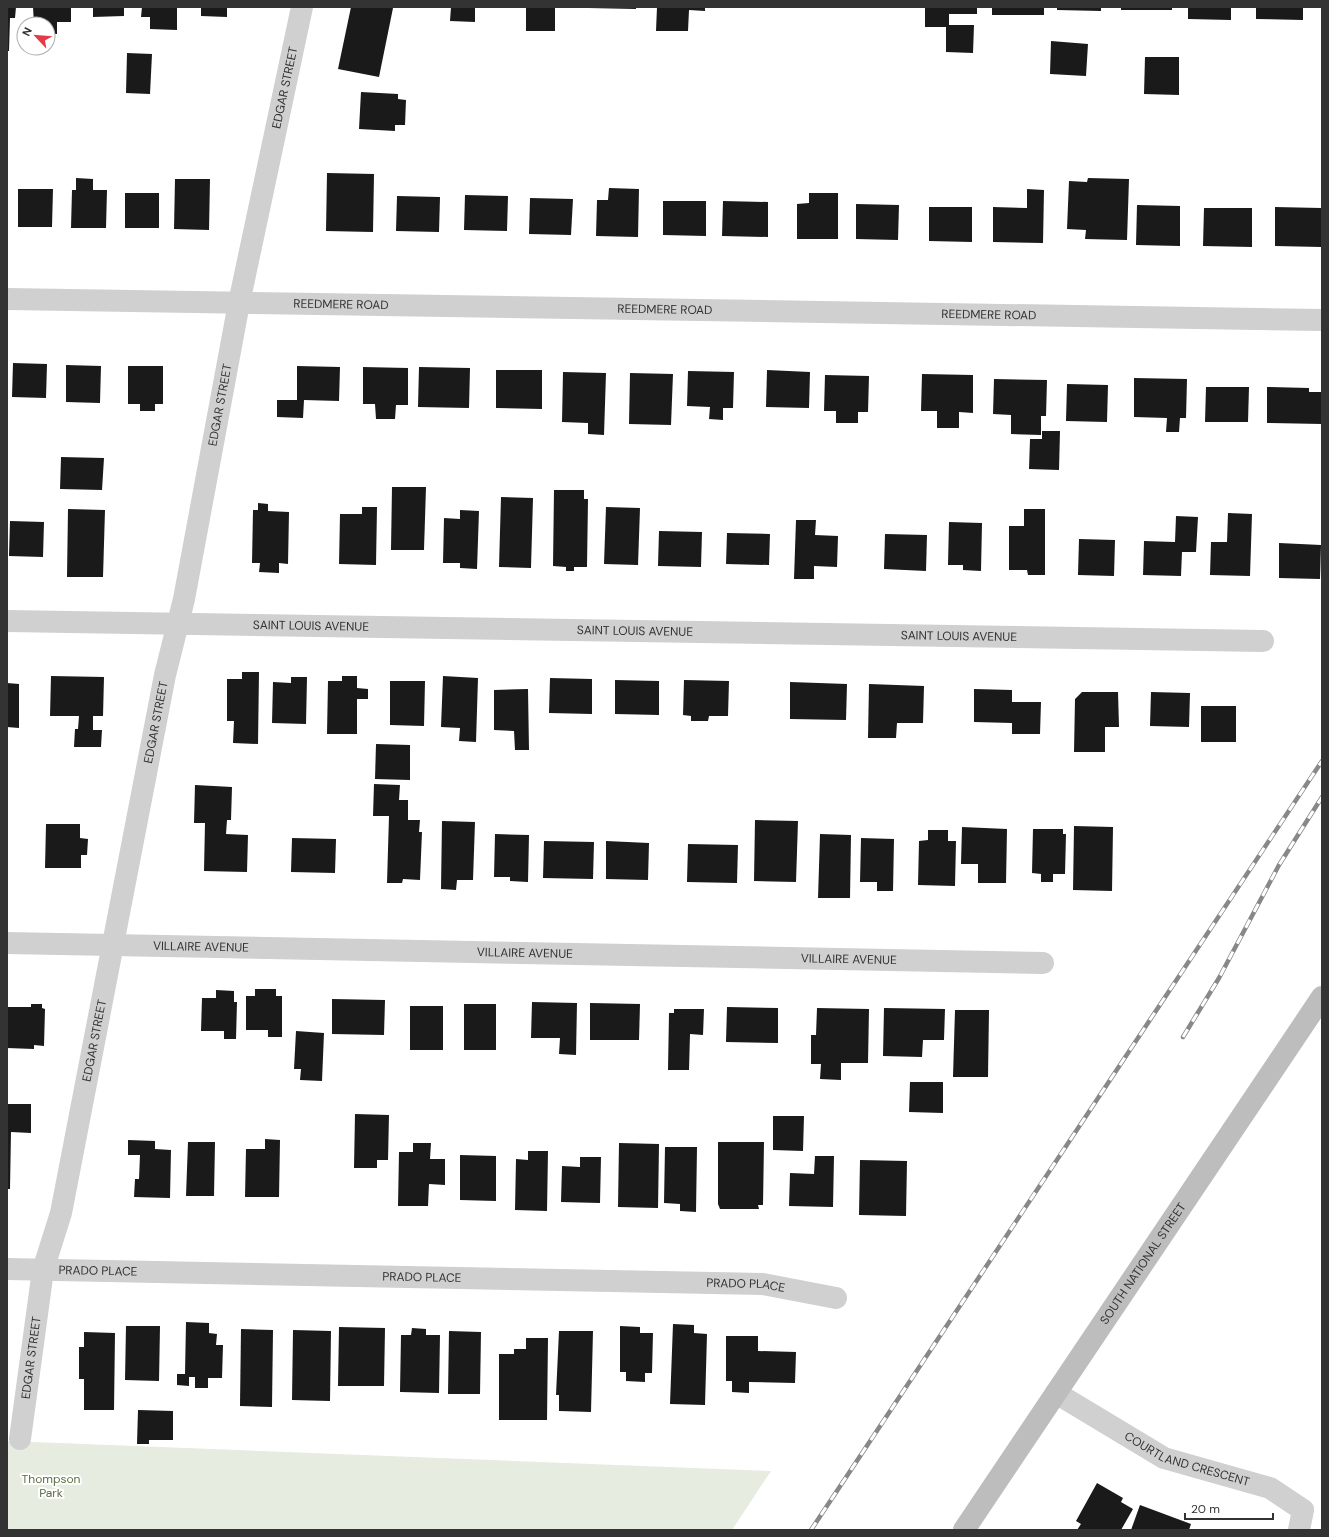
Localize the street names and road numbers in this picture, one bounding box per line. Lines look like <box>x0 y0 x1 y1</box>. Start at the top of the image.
street label: EDGAR STREET <box>268 45 301 130</box>
street label: REEDMERE ROAD <box>293 296 389 313</box>
street label: REEDMERE ROAD <box>617 301 713 318</box>
street label: REEDMERE ROAD <box>941 306 1037 323</box>
street label: EDGAR STREET <box>205 362 236 447</box>
street label: SAINT LOUIS AVENUE <box>253 617 369 635</box>
street label: SAINT LOUIS AVENUE <box>577 622 693 640</box>
street label: SAINT LOUIS AVENUE <box>901 627 1017 645</box>
street label: EDGAR STREET <box>140 680 172 765</box>
street label: VILLAIRE AVENUE <box>153 938 249 956</box>
street label: VILLAIRE AVENUE <box>477 944 573 962</box>
street label: VILLAIRE AVENUE <box>801 950 897 968</box>
street label: EDGAR STREET <box>79 998 110 1083</box>
street label: SOUTH NATIONAL STREET <box>1096 1199 1190 1327</box>
street label: PRADO PLACE <box>58 1262 138 1280</box>
street label: PRADO PLACE <box>382 1268 462 1286</box>
street label: PRADO PLACE <box>706 1275 787 1296</box>
street label: EDGAR STREET <box>18 1315 45 1400</box>
street label: COURTLAND CRESCENT <box>1121 1428 1252 1490</box>

